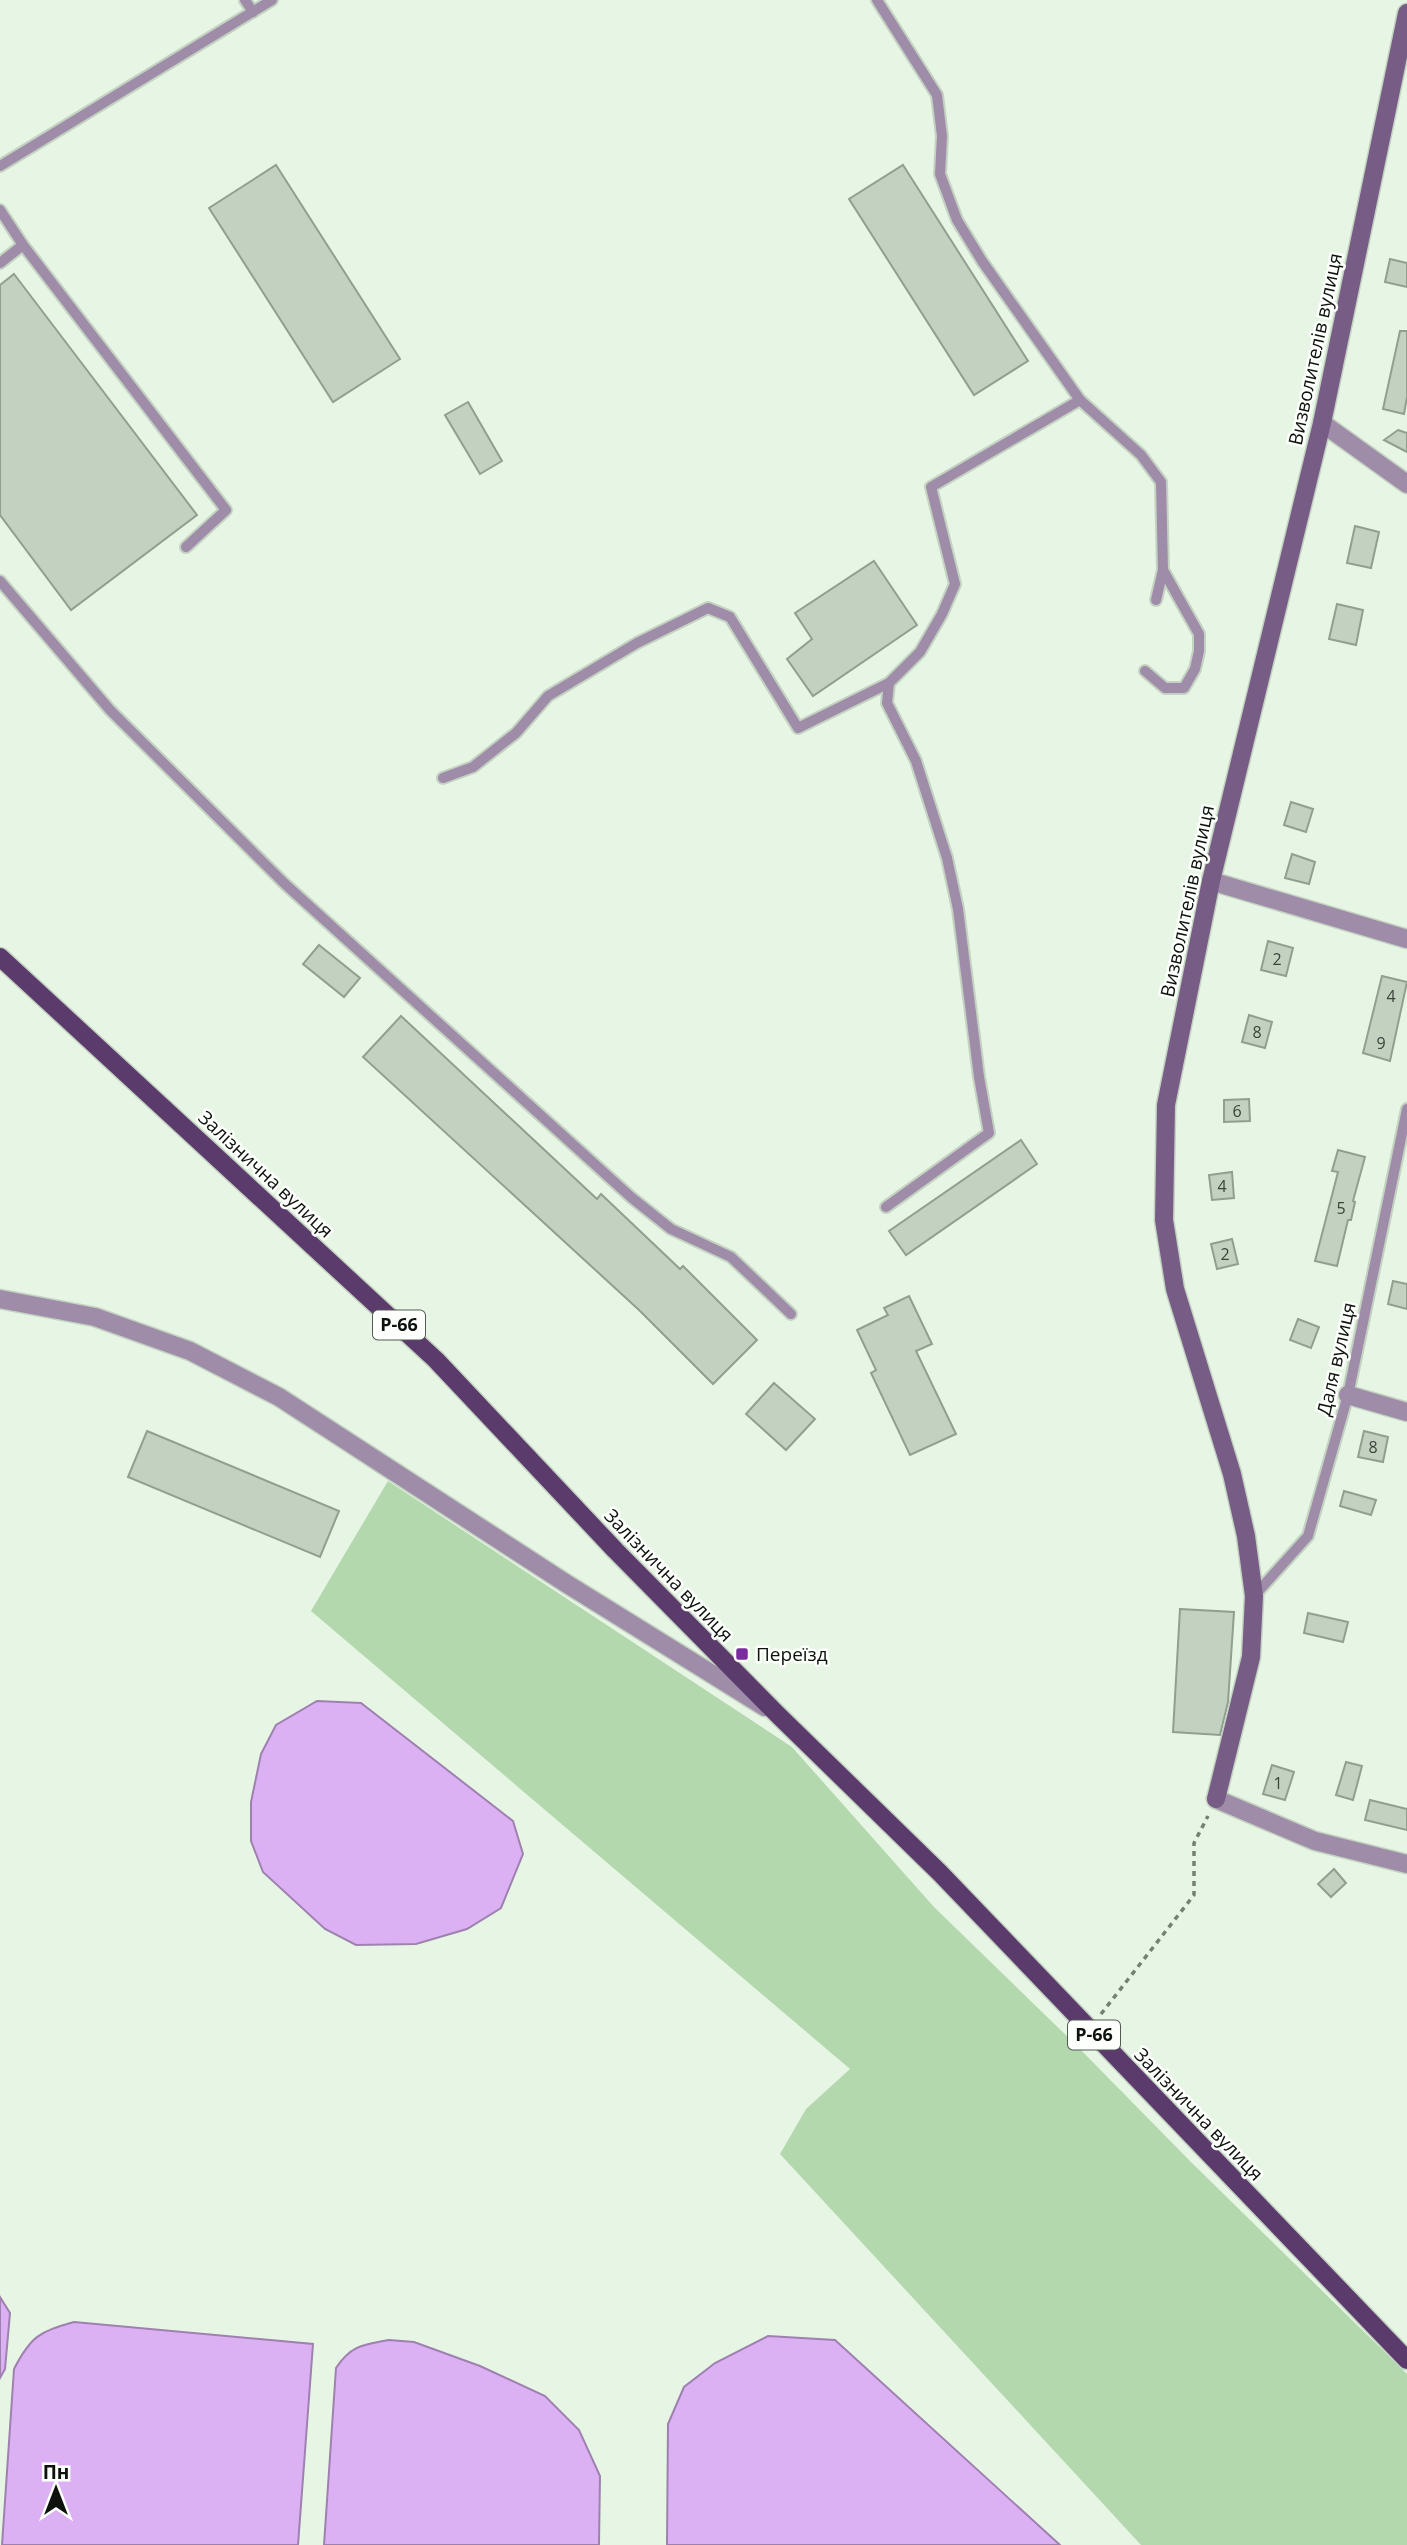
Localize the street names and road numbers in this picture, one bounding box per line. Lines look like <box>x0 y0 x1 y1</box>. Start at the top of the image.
street label: Визволителів вулиця <box>1282 251 1348 447</box>
street label: Визволителів вулиця <box>1154 803 1220 999</box>
street label: Залізнична вулиця <box>193 1105 339 1243</box>
street label: Даля вулиця <box>1310 1300 1362 1418</box>
road number: Р-66 <box>373 1310 425 1340</box>
street label: Залізнична вулиця <box>599 1503 739 1647</box>
road number: Р-66 <box>1068 2021 1120 2050</box>
street label: Залізнична вулиця <box>1129 2042 1269 2186</box>

